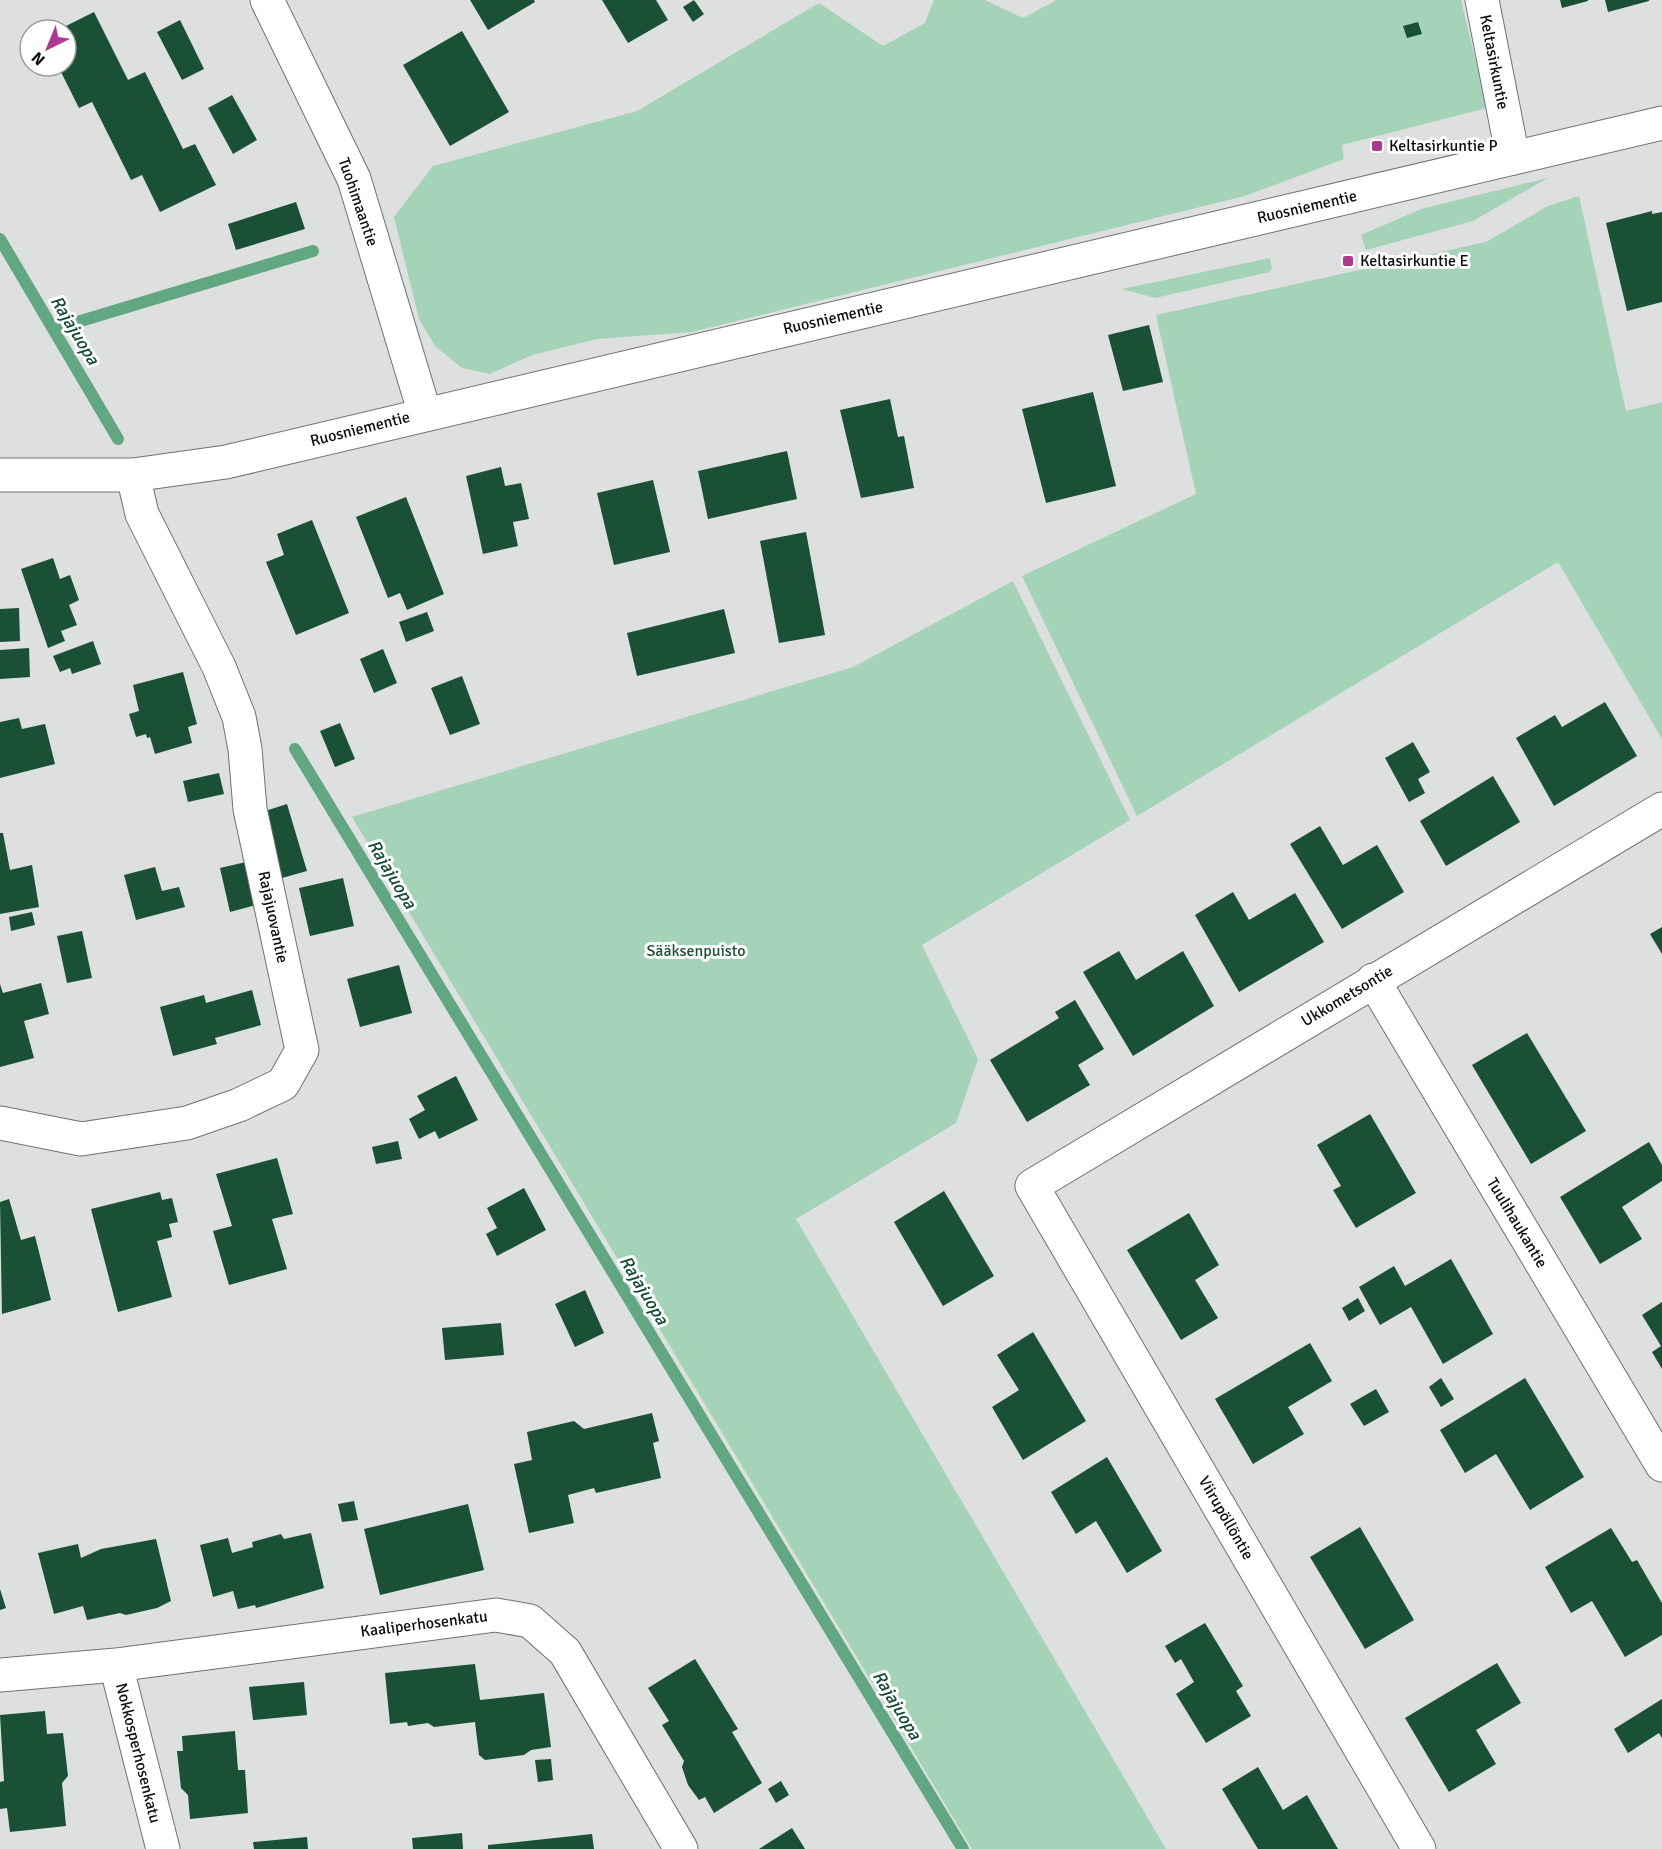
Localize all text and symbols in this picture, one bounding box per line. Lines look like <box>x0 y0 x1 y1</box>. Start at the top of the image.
street label: Keltasirkuntie <box>1475 13 1513 111</box>
north arrow <box>18 18 78 78</box>
text: N <box>28 47 49 69</box>
place label: Keltasirkuntie P <box>1389 136 1498 156</box>
marker: Keltasirkuntie P <box>1370 139 1384 153</box>
street label: Tuohimaantie <box>334 155 382 249</box>
street label: Ruosniementie <box>1255 186 1359 228</box>
place label: Keltasirkuntie E <box>1360 251 1469 271</box>
marker: Keltasirkuntie E <box>1341 254 1355 268</box>
water label: Rajajuopa <box>46 291 105 369</box>
street label: Ruosniementie <box>781 297 885 339</box>
street label: Ruosniementie <box>308 407 412 451</box>
water label: Rajajuopa <box>363 835 422 913</box>
street label: Rajajuovantie <box>253 869 293 965</box>
park label: Sääksenpuisto <box>646 941 746 961</box>
street label: Ukkometsontie <box>1298 961 1396 1031</box>
street label: Tuulihaukantie <box>1482 1174 1552 1272</box>
water label: Rajajuopa <box>615 1251 674 1329</box>
street label: Viirupöllöntie <box>1194 1473 1258 1563</box>
street label: Kaaliperhosenkatu <box>359 1606 489 1642</box>
water label: Rajajuopa <box>868 1666 927 1744</box>
street label: Nokkosperhosenkatu <box>111 1681 165 1825</box>

